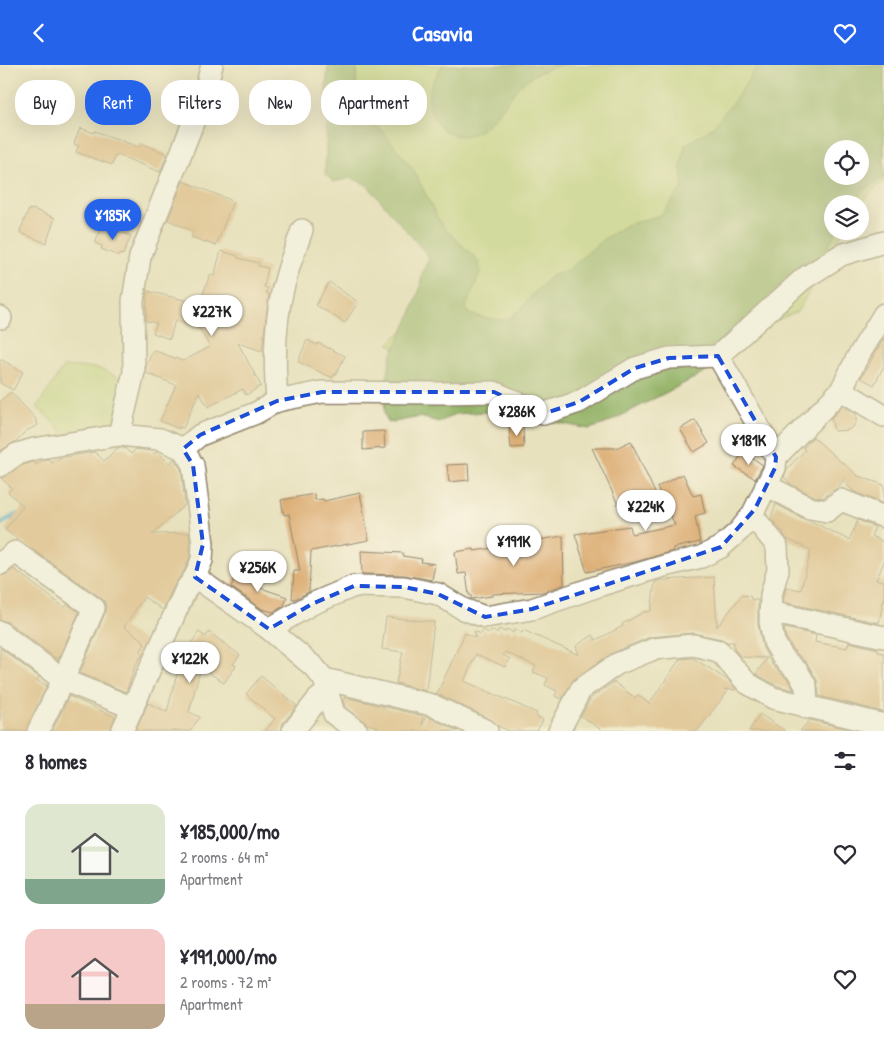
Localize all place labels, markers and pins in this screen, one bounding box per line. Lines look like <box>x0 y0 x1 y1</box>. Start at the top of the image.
pin: ¥185K <box>78 199 148 241</box>
pin: ¥227K <box>177 295 247 337</box>
pin: ¥286K <box>482 395 552 437</box>
pin: ¥181K <box>714 423 784 466</box>
pin: ¥224K <box>611 489 681 532</box>
pin: ¥191K <box>479 525 549 567</box>
pin: ¥256K <box>223 551 293 593</box>
pin: ¥122K <box>155 641 225 684</box>

